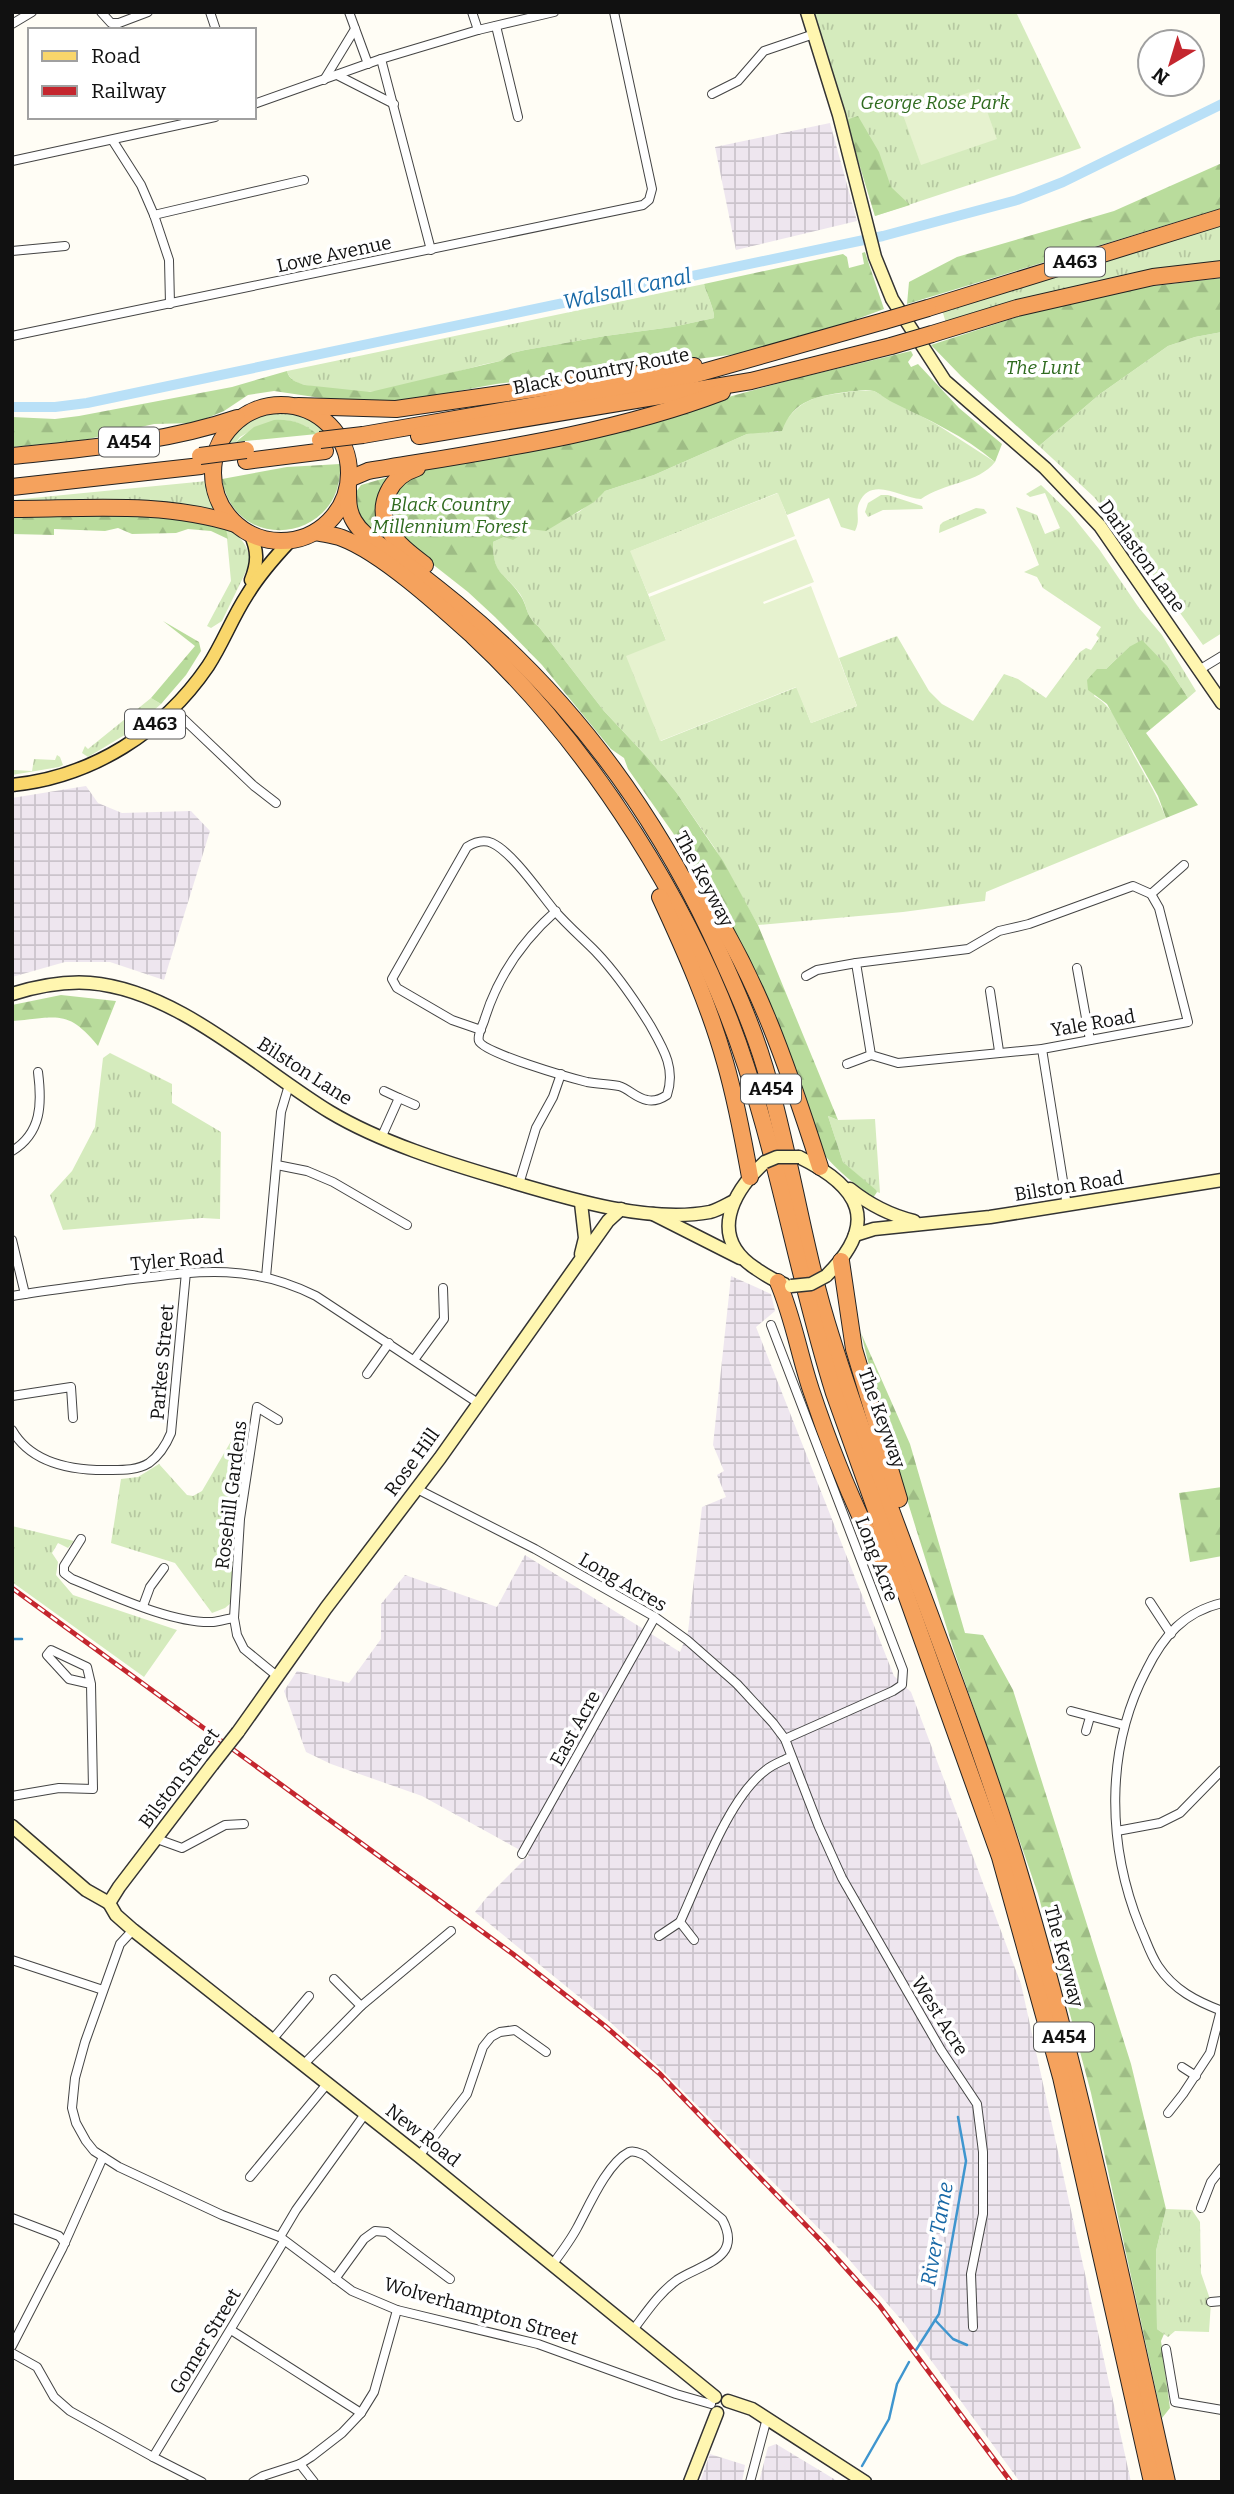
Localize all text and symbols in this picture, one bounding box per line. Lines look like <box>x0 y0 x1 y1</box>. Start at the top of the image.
legend <box>28 28 256 119</box>
north arrow <box>1136 28 1206 98</box>
text: Road <box>91 43 140 69</box>
text: N <box>1148 62 1174 90</box>
text: Railway <box>91 78 167 104</box>
park label: George Rose Park <box>860 91 1010 114</box>
street label: Lowe Avenue <box>275 231 393 277</box>
road number: A463 <box>1045 248 1105 276</box>
water label: Walsall Canal <box>560 263 694 315</box>
street label: Black Country Route <box>511 343 691 399</box>
park label: The Lunt <box>1006 356 1081 379</box>
road number: A454 <box>99 428 159 457</box>
park label: Black Country Millennium Forest <box>372 493 528 538</box>
street label: Darlaston Lane <box>1094 496 1190 616</box>
road number: A463 <box>125 710 185 738</box>
street label: The Keyway <box>669 827 739 931</box>
street label: Yale Road <box>1049 1004 1137 1042</box>
street label: Bilston Lane <box>253 1032 357 1110</box>
road number: A454 <box>741 1074 801 1104</box>
street label: Bilston Road <box>1013 1166 1125 1206</box>
street label: Tyler Road <box>129 1244 225 1276</box>
street label: Parkes Street <box>145 1303 179 1421</box>
street label: The Keyway <box>853 1365 911 1472</box>
street label: Rosehill Gardens <box>210 1419 252 1571</box>
street label: Rose Hill <box>380 1424 444 1500</box>
street label: Long Acre <box>850 1514 904 1604</box>
street label: Long Acres <box>575 1548 671 1616</box>
street label: East Acre <box>545 1686 605 1770</box>
street label: Bilston Street <box>134 1723 224 1832</box>
street label: The Keyway <box>1039 1902 1089 2010</box>
street label: West Acre <box>907 1972 973 2060</box>
road number: A454 <box>1034 2022 1094 2052</box>
street label: New Road <box>381 2099 465 2171</box>
water label: River Tame <box>915 2180 959 2288</box>
street label: Wolverhampton Street <box>381 2272 581 2350</box>
street label: Gomer Street <box>164 2284 246 2398</box>

